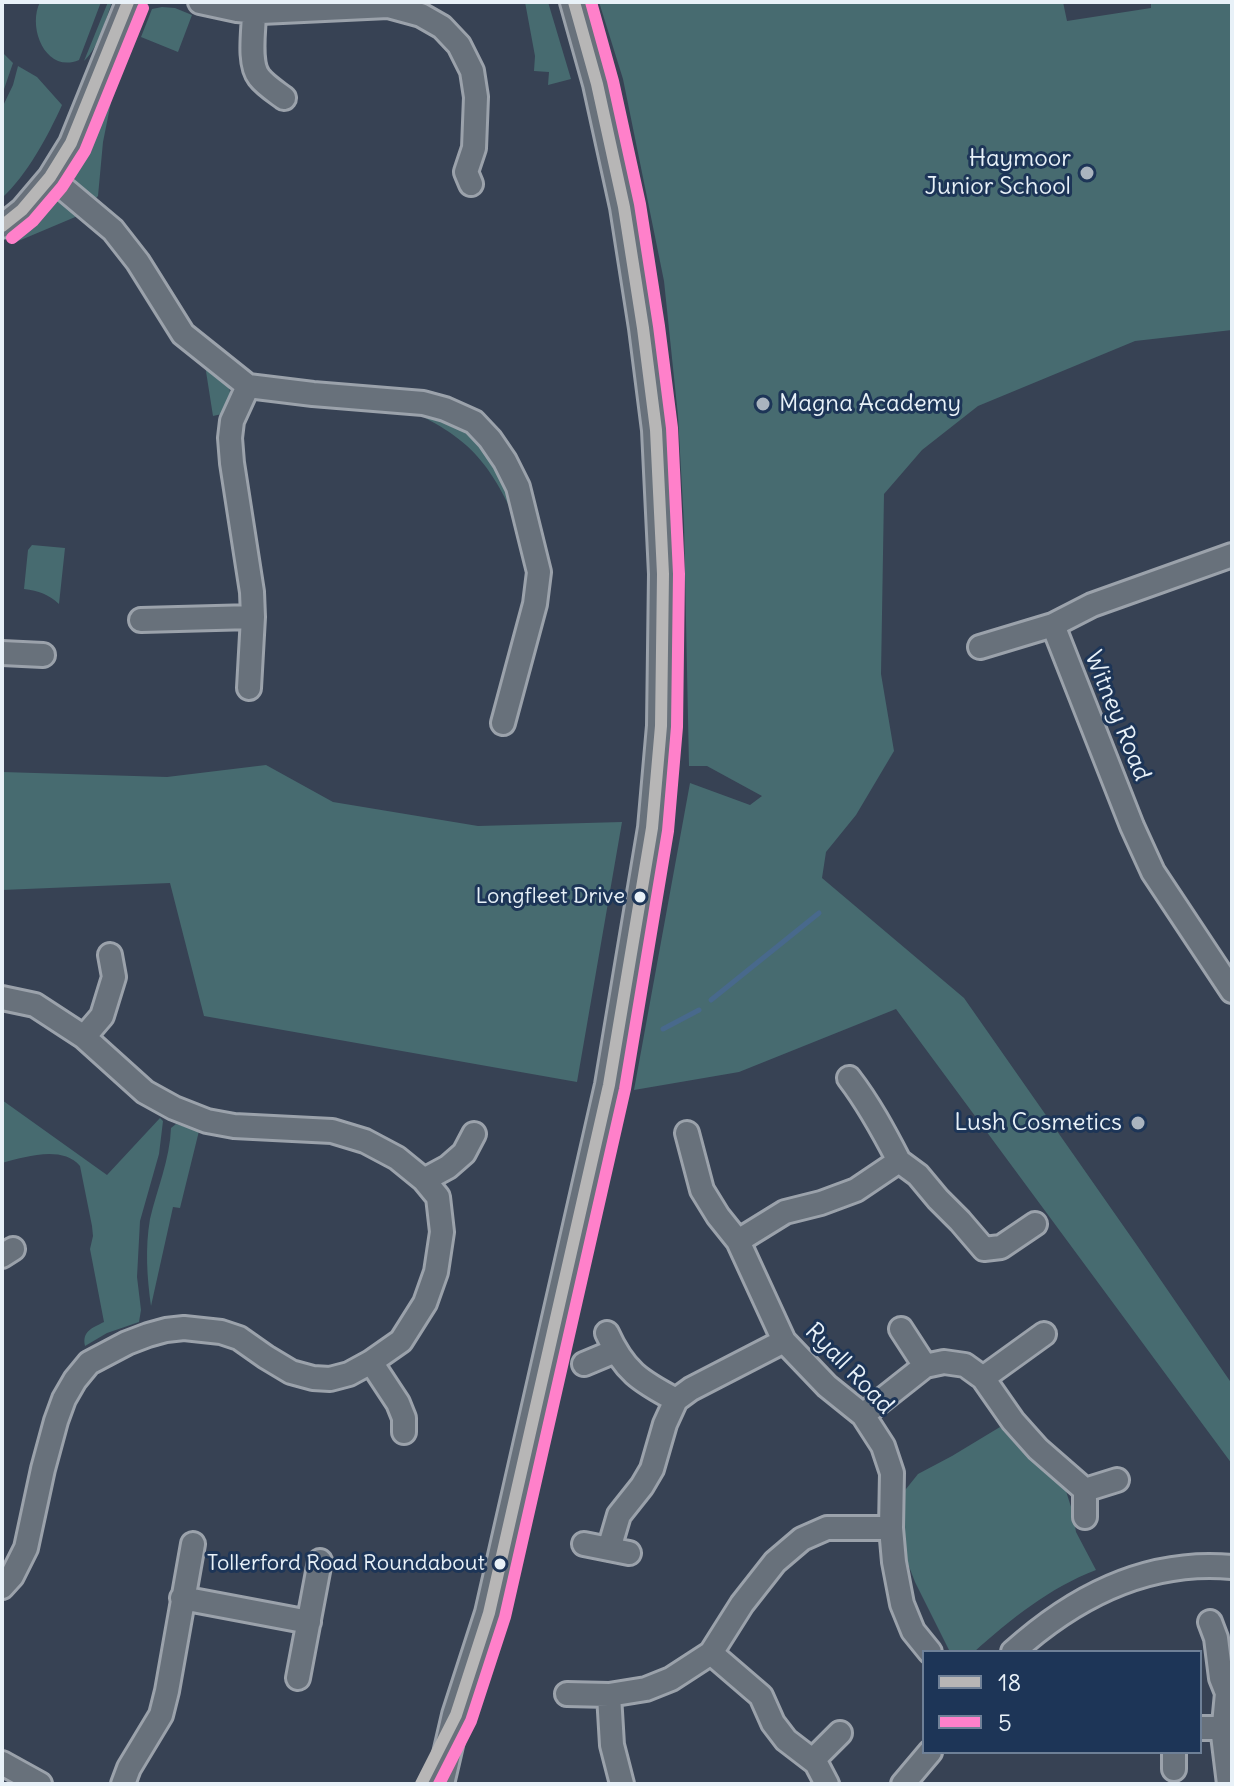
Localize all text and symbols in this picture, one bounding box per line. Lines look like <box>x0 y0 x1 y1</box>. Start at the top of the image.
place label: Haymoor Junior School <box>925 145 1071 201</box>
marker: Haymoor Junior School <box>1078 164 1096 182</box>
place label: Magna Academy <box>779 390 961 418</box>
marker: Magna Academy <box>754 395 772 413</box>
street label: Witney Road <box>1078 647 1156 785</box>
place label: Longfleet Drive <box>475 884 625 910</box>
marker: Longfleet Drive <box>632 889 648 905</box>
place label: Lush Cosmetics <box>954 1109 1122 1137</box>
marker: Lush Cosmetics <box>1129 1114 1147 1132</box>
street label: Ryall Road <box>799 1318 899 1420</box>
place label: Tollerford Road Roundabout <box>207 1551 485 1577</box>
marker: Tollerford Road Roundabout <box>492 1556 508 1572</box>
legend <box>922 1650 1202 1754</box>
text: 18 <box>998 1667 1021 1697</box>
text: 5 <box>998 1707 1012 1737</box>

